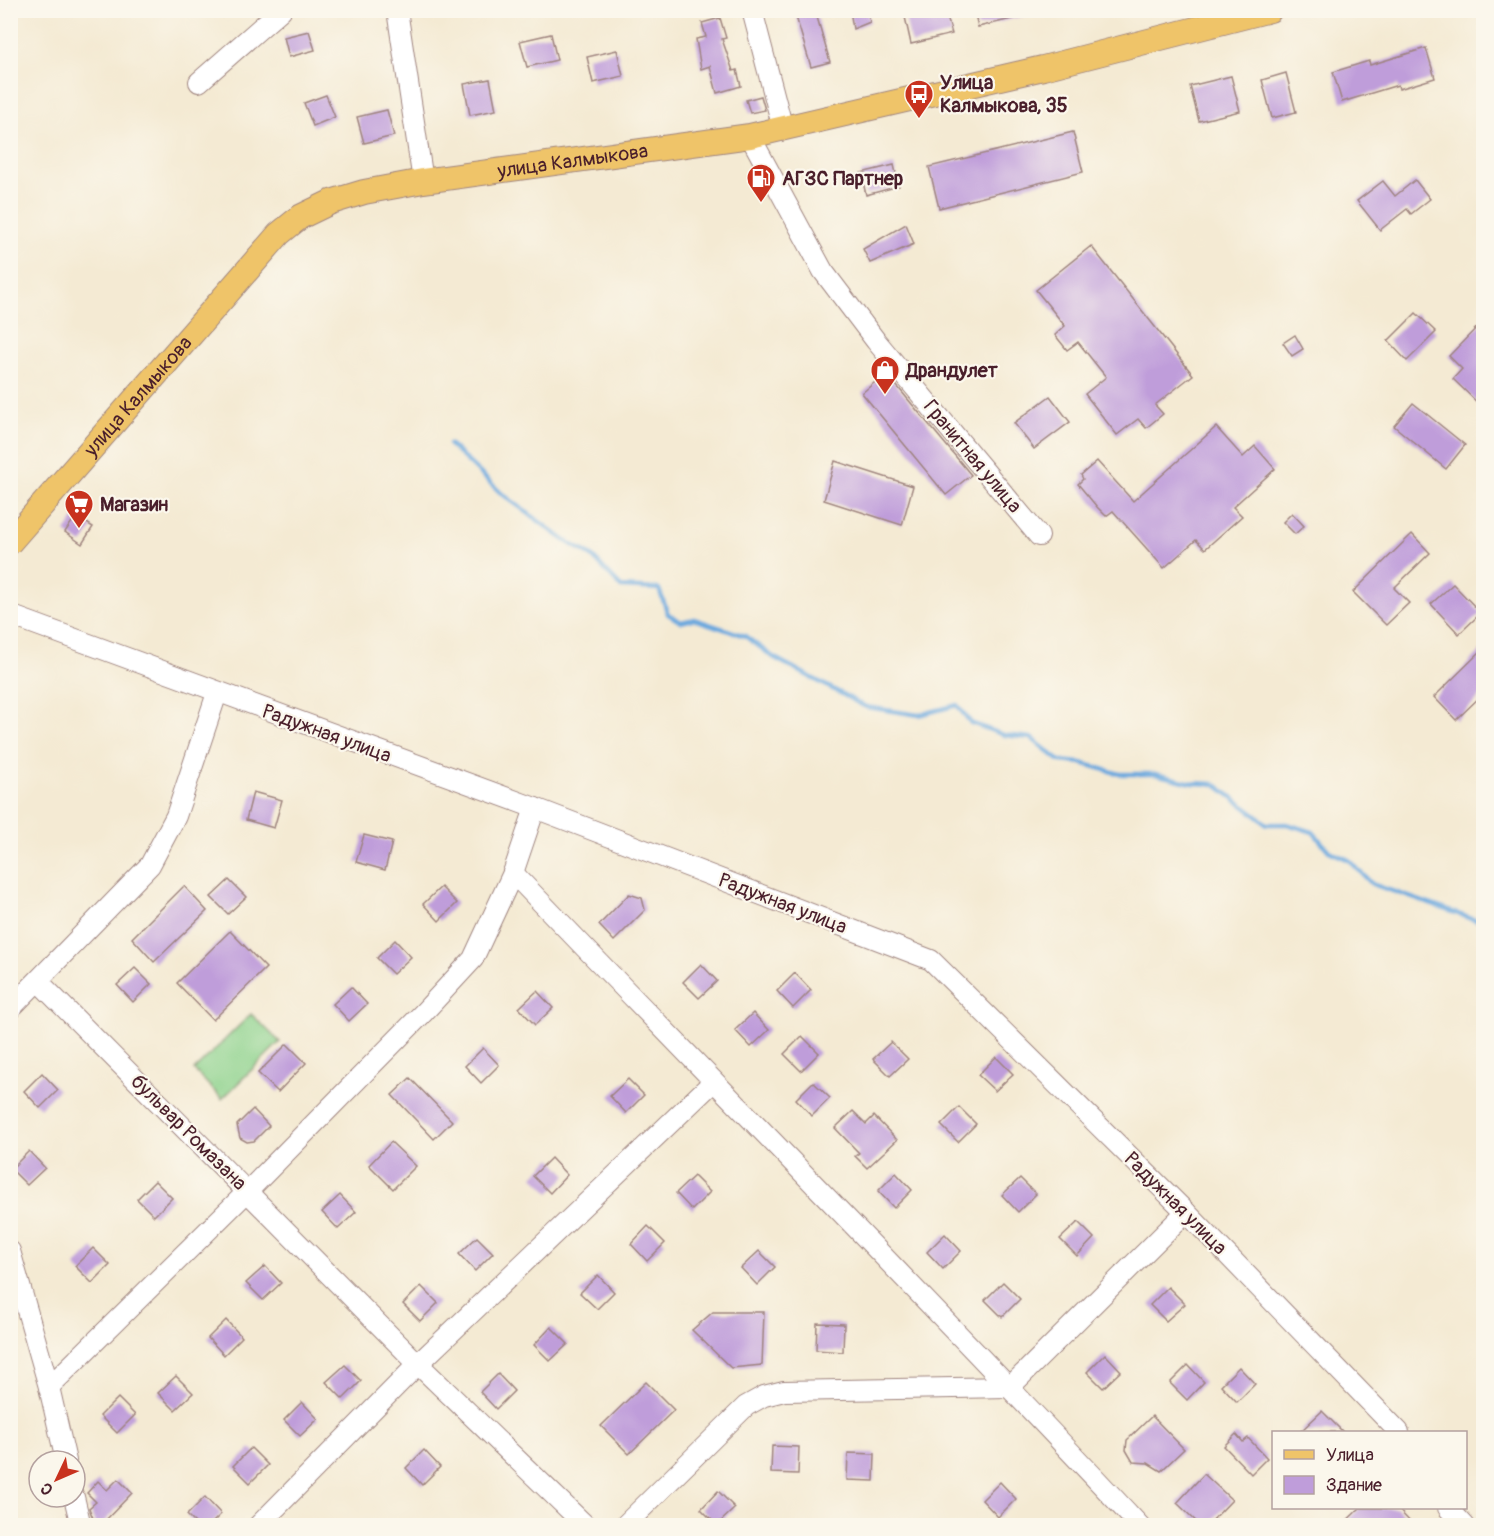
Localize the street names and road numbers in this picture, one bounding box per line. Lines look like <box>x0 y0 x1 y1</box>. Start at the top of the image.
street label: улица Калмыкова <box>495 138 650 184</box>
street label: улица Калмыкова <box>78 331 197 462</box>
street label: Гранитная улица <box>918 395 1027 518</box>
street label: Радужная улица <box>259 699 395 768</box>
street label: Радужная улица <box>715 868 851 939</box>
street label: бульвар Ромазана <box>125 1069 252 1196</box>
street label: Радужная улица <box>1119 1147 1232 1260</box>

